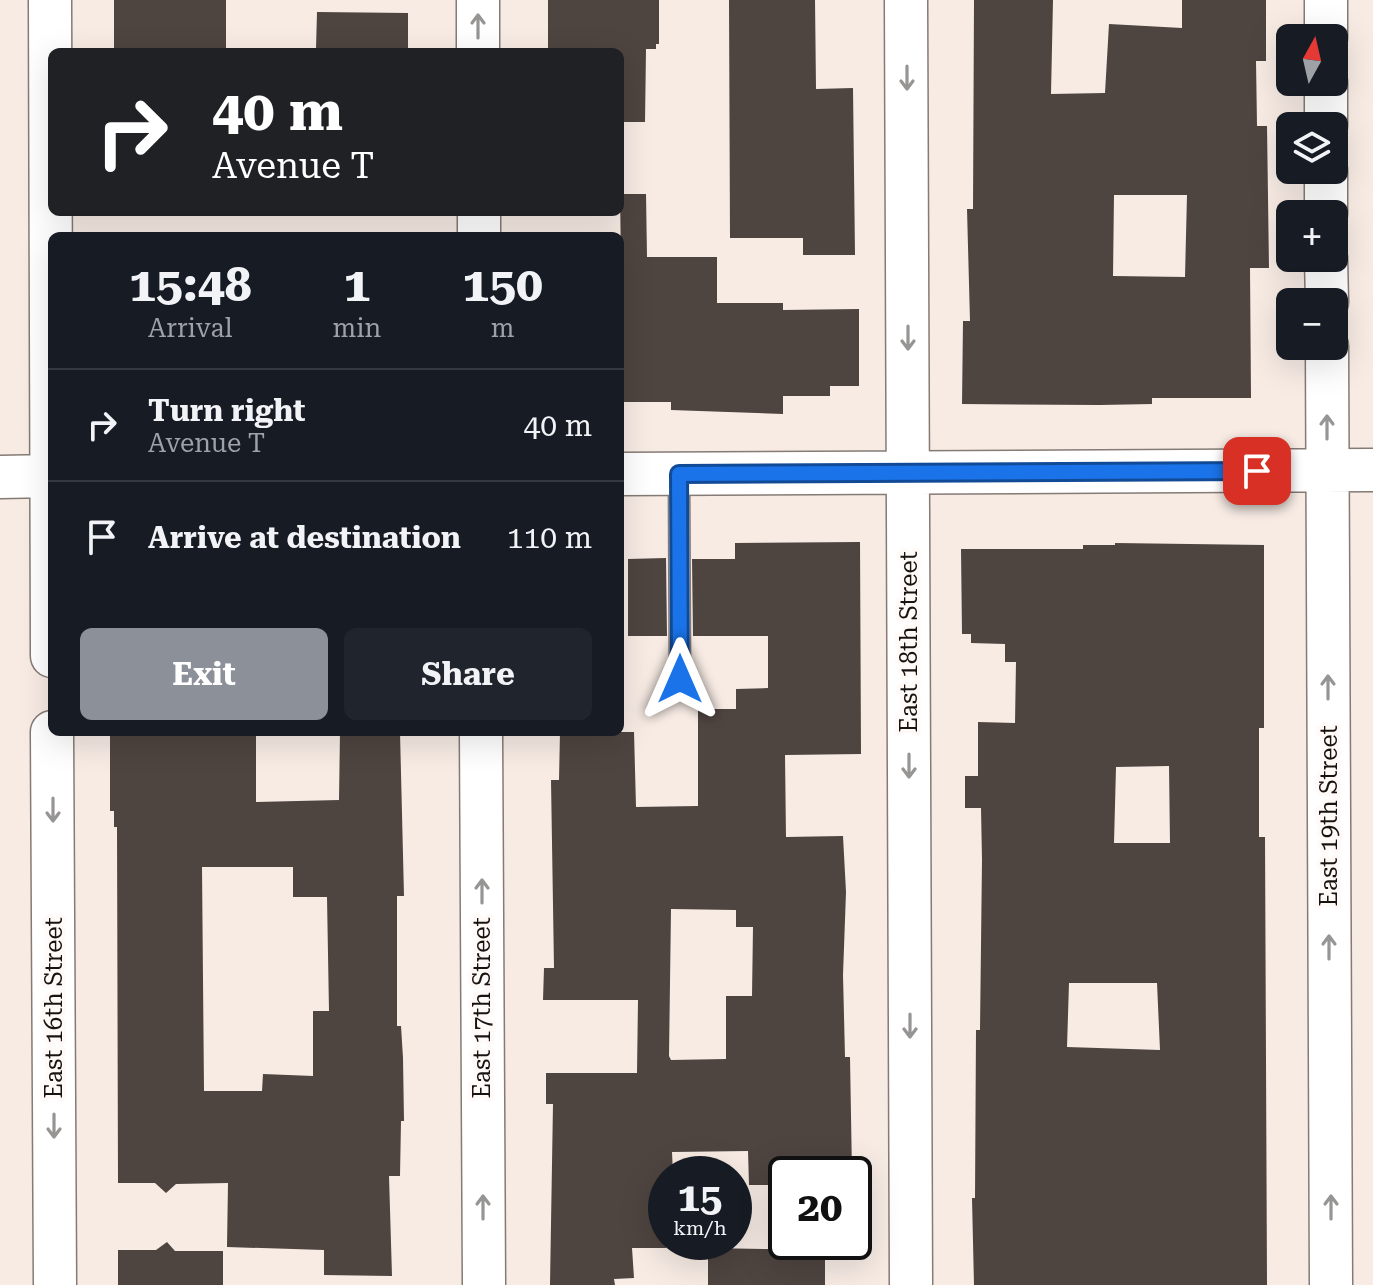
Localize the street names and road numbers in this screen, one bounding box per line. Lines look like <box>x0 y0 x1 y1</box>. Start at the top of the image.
street label: East 18th Street <box>895 551 923 733</box>
street label: East 19th Street <box>1315 725 1343 907</box>
street label: East 16th Street <box>40 917 68 1099</box>
street label: East 17th Street <box>468 917 496 1099</box>

